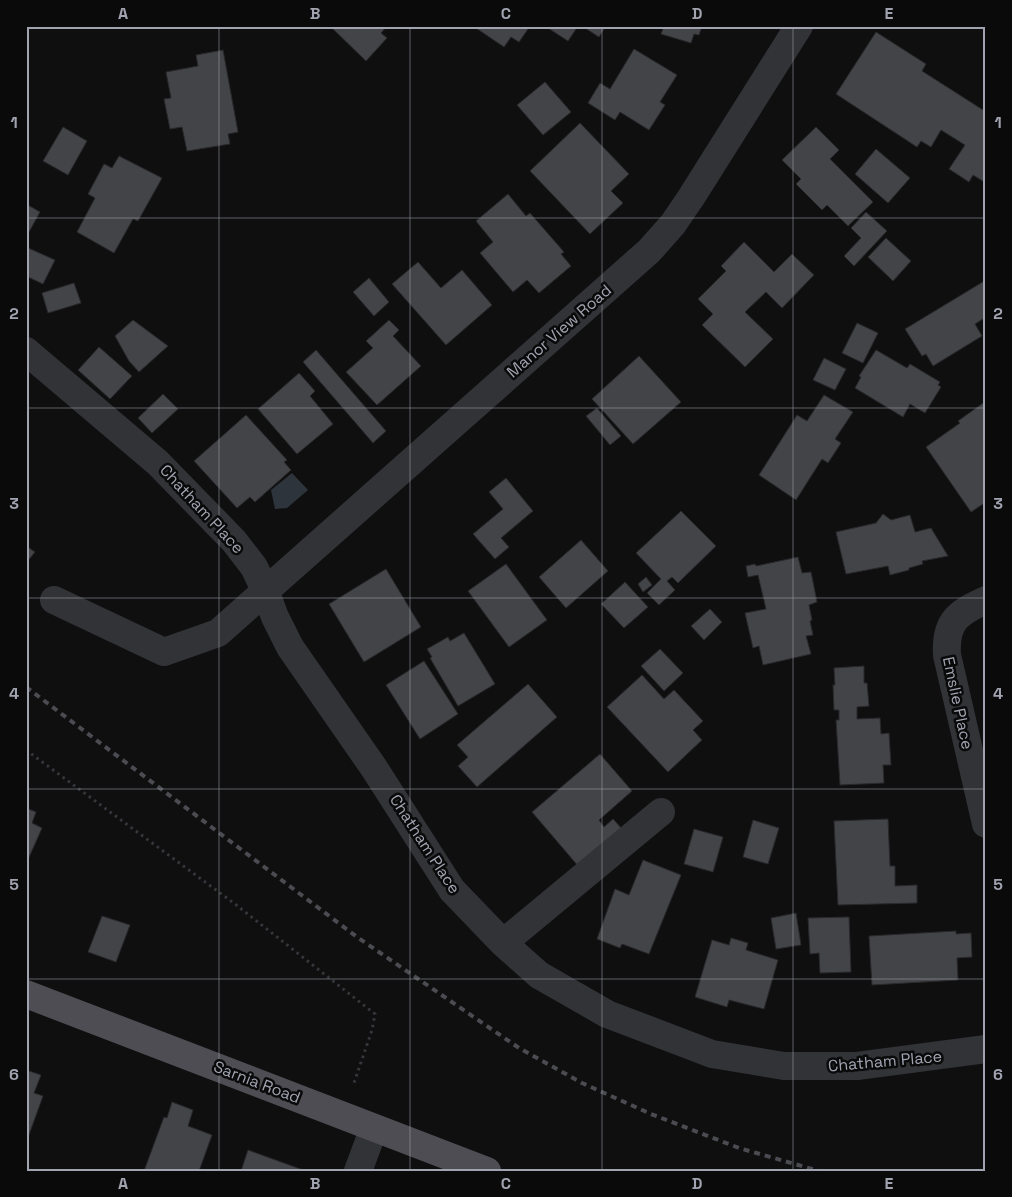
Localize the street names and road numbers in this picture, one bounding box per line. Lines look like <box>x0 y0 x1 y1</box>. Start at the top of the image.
street label: Manor View Road <box>502 280 616 382</box>
street label: Chatham Place <box>155 460 249 558</box>
street label: Emslie Place <box>938 655 978 751</box>
street label: Chatham Place <box>385 790 465 898</box>
street label: Chatham Place <box>827 1046 943 1076</box>
street label: Sarnia Road <box>211 1056 303 1108</box>

